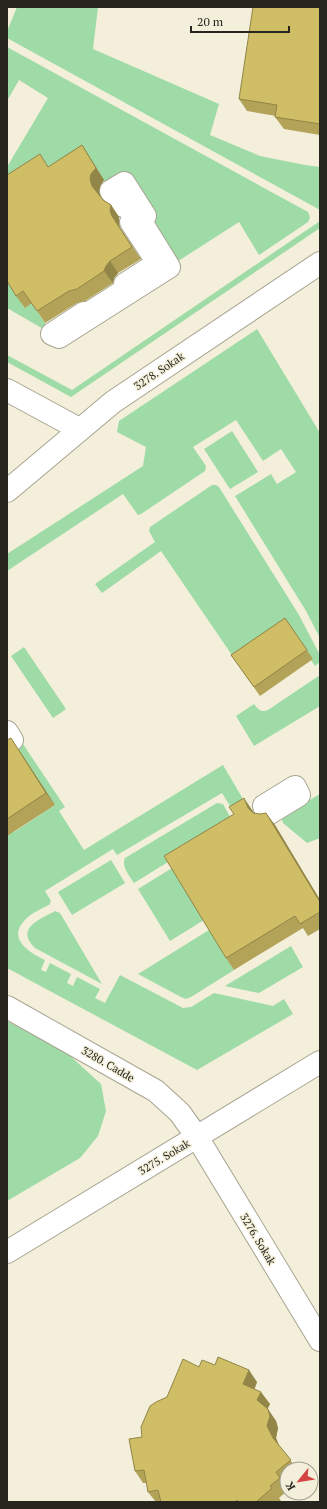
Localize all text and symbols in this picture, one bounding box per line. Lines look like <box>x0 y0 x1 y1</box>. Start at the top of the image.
scale bar <box>191 8 289 34</box>
text: 20 m <box>197 14 224 29</box>
street label: 3278. Sokak <box>131 349 187 393</box>
street label: 3280. Cadde <box>79 1043 138 1085</box>
street label: 3275. Sokak <box>136 1136 193 1178</box>
street label: 3276. Sokak <box>237 1211 279 1268</box>
north arrow <box>279 1461 319 1501</box>
text: K <box>282 1479 298 1493</box>

